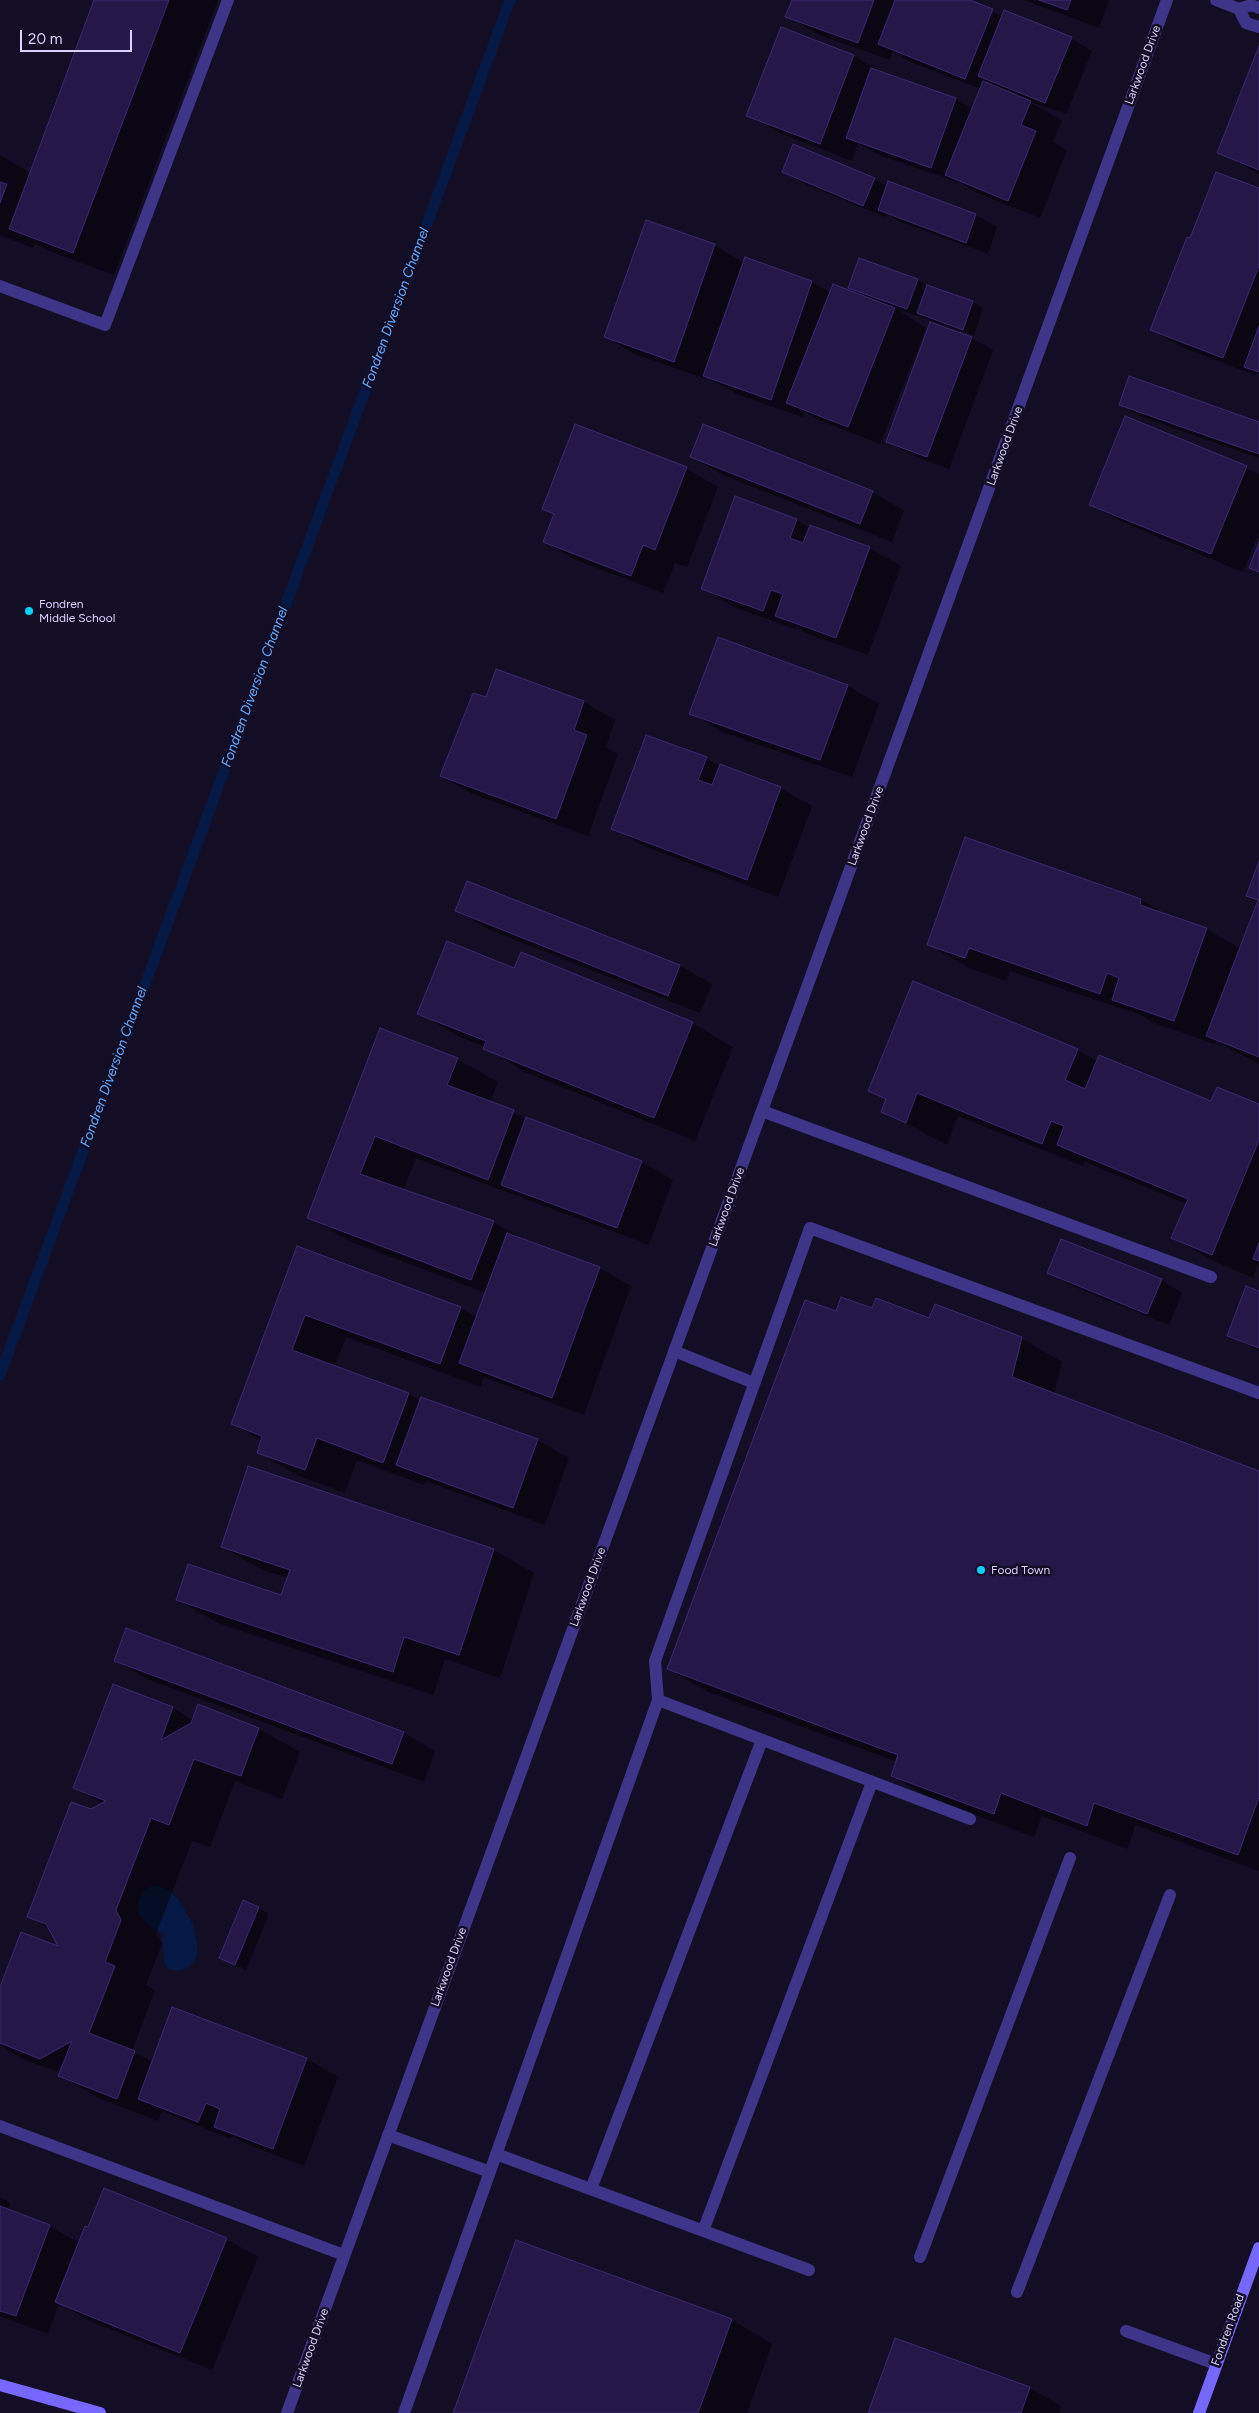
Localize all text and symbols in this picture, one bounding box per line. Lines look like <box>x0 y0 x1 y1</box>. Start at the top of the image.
scale bar <box>22 20 135 52</box>
street label: Larkwood Drive <box>1122 23 1164 107</box>
text: 20 m <box>28 30 62 48</box>
water label: Fondren Diversion Channel <box>359 225 433 391</box>
street label: Larkwood Drive <box>984 404 1026 488</box>
place label: Fondren Middle School <box>39 597 115 625</box>
water label: Fondren Diversion Channel <box>218 604 292 770</box>
marker: Fondren Middle School <box>23 605 35 617</box>
street label: Larkwood Drive <box>845 784 887 868</box>
water label: Fondren Diversion Channel <box>77 984 151 1150</box>
street label: Larkwood Drive <box>706 1165 748 1249</box>
street label: Larkwood Drive <box>567 1545 609 1629</box>
place label: Food Town <box>991 1563 1050 1577</box>
marker: Food Town <box>975 1564 987 1576</box>
street label: Larkwood Drive <box>428 1925 470 2009</box>
street label: Fondren Road <box>1208 2292 1248 2368</box>
street label: Larkwood Drive <box>290 2306 332 2390</box>

